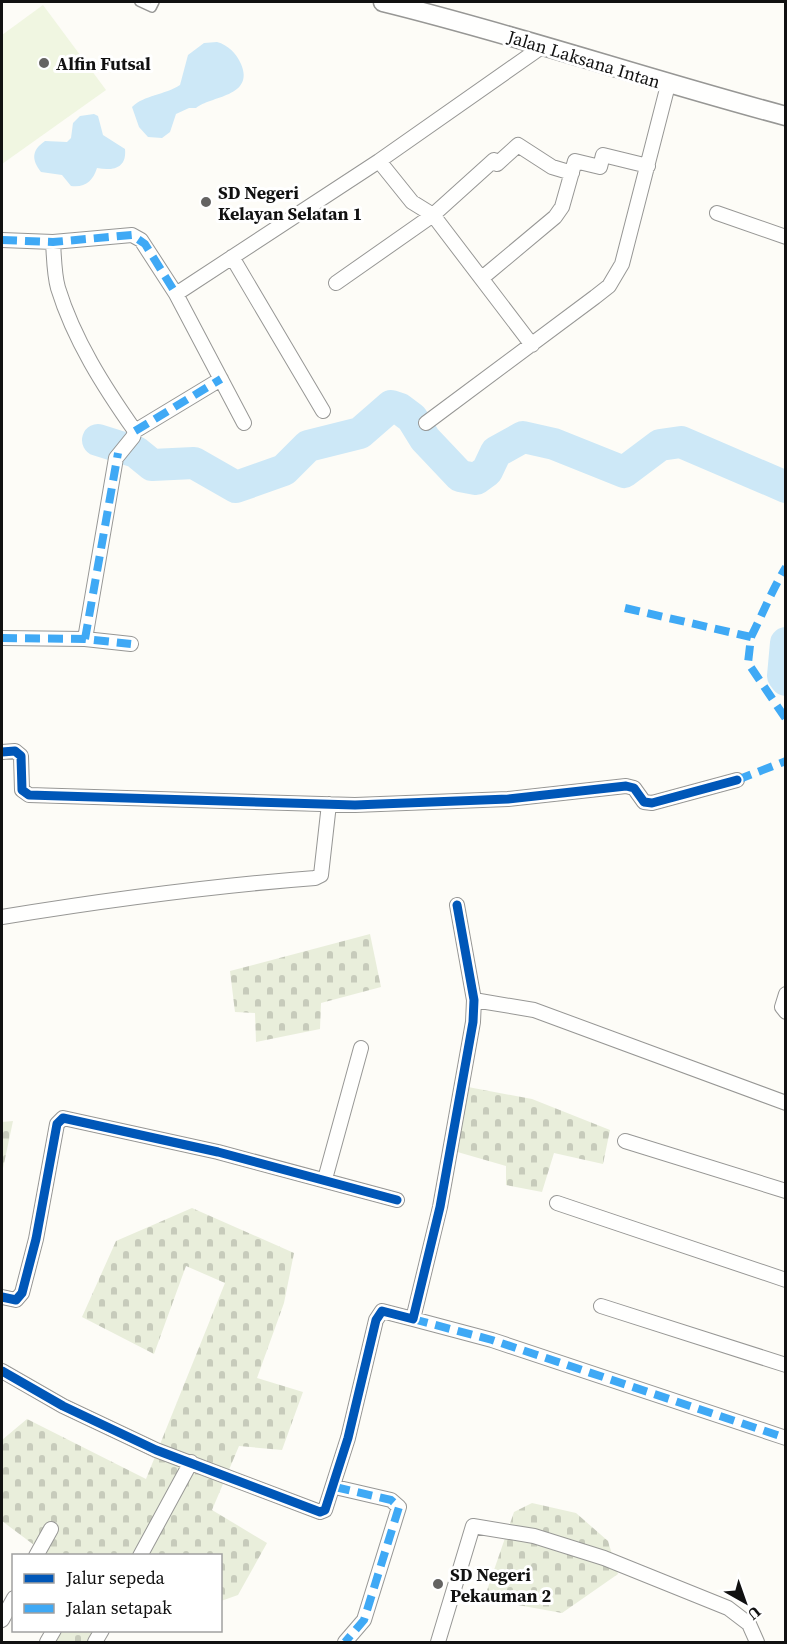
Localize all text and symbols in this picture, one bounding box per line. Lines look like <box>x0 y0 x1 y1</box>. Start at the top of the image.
street label: Jalan Laksana Intan <box>503 24 664 94</box>
place label: Alfin Futsal <box>56 51 151 76</box>
marker: Alfin Futsal <box>37 56 51 70</box>
place label: SD Negeri Kelayan Selatan 1 <box>218 180 362 226</box>
marker: SD Negeri Kelayan Selatan 1 <box>199 195 213 209</box>
legend <box>12 1554 222 1632</box>
place label: SD Negeri Pekauman 2 <box>450 1562 551 1608</box>
text: Jalur sepeda <box>65 1565 165 1590</box>
north arrow <box>715 1572 775 1632</box>
marker: SD Negeri Pekauman 2 <box>431 1577 445 1591</box>
text: Jalan setapak <box>65 1595 172 1620</box>
text: U <box>743 1601 766 1626</box>

